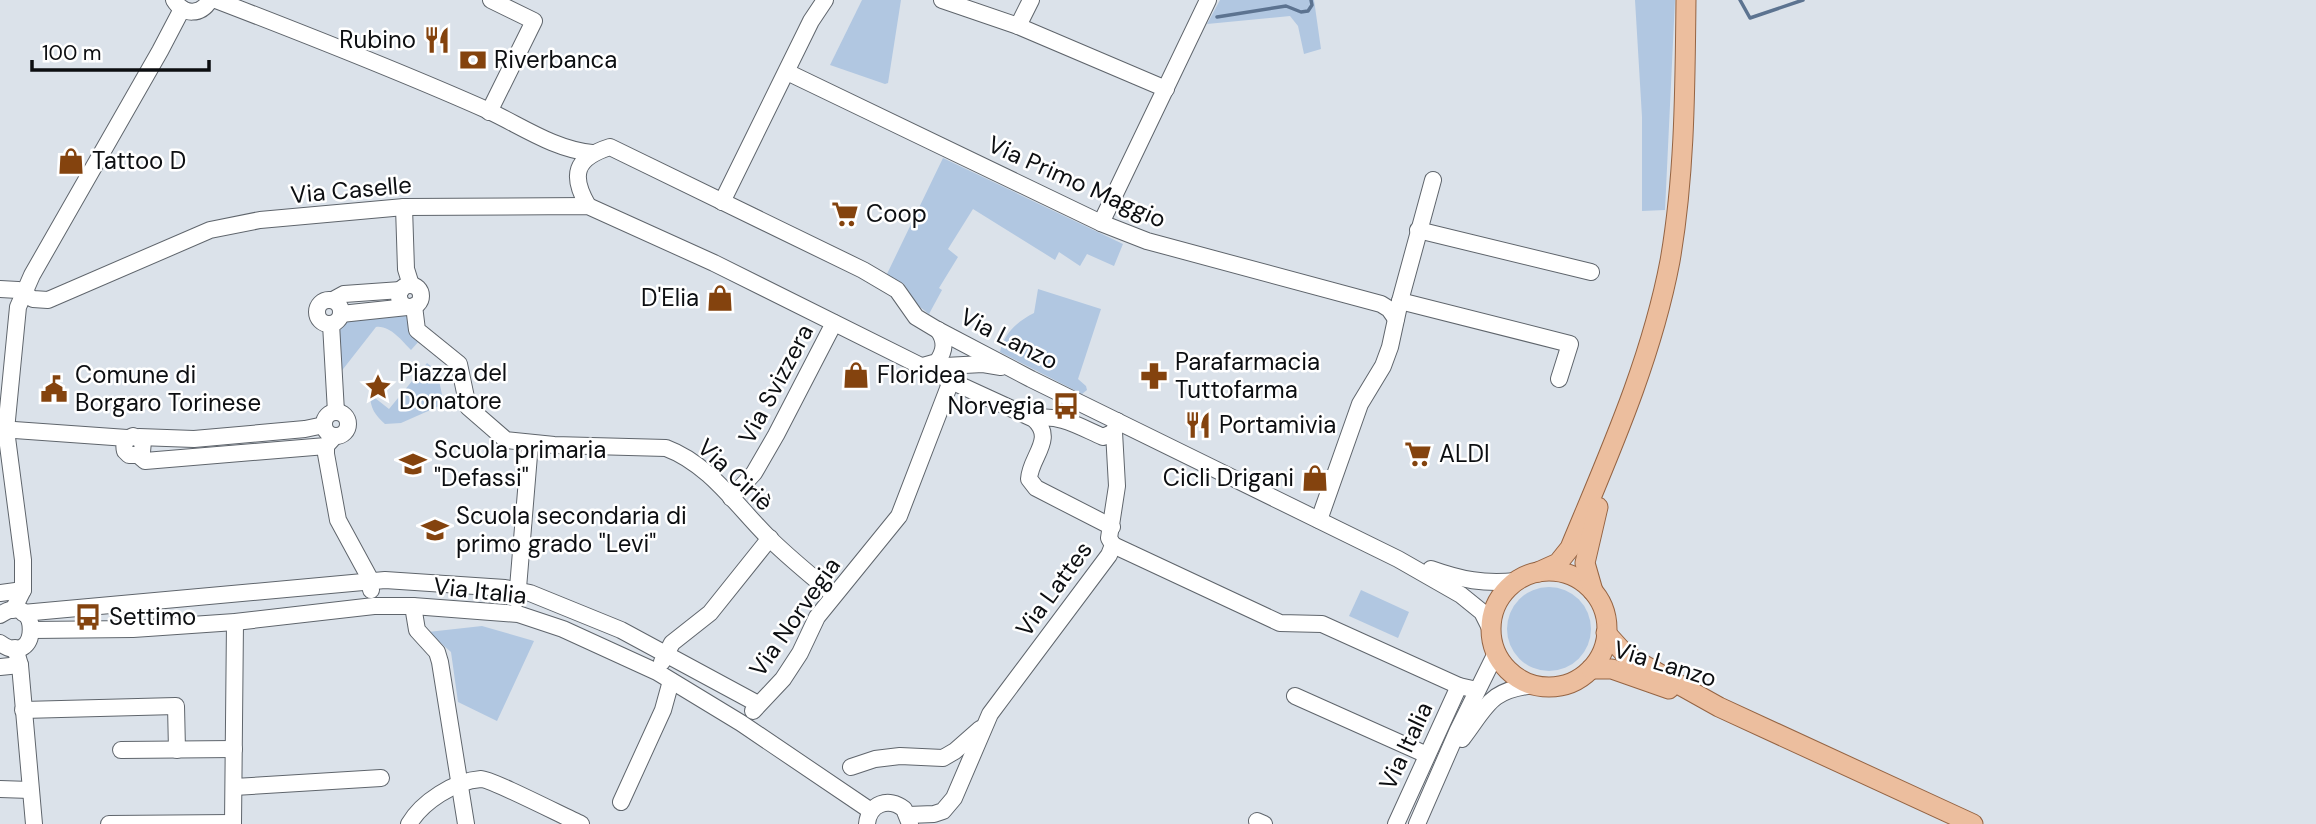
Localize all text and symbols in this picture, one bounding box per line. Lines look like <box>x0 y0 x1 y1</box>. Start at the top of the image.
place label: Rubino <box>339 24 416 55</box>
restaurant icon: Rubino <box>422 25 452 55</box>
scale bar <box>32 28 208 72</box>
text: 100 m <box>42 39 102 67</box>
place label: Riverbanca <box>494 44 617 75</box>
bank icon: Riverbanca <box>458 45 488 75</box>
street label: Via Primo Maggio <box>983 128 1171 235</box>
place label: Tattoo D <box>92 145 186 176</box>
shop icon: Tattoo D <box>56 146 86 176</box>
street label: Via Caselle <box>289 169 413 210</box>
place label: Coop <box>866 198 927 229</box>
supermarket icon: Coop <box>830 199 860 229</box>
place label: D'Elia <box>641 282 699 313</box>
shop icon: D'Elia <box>705 283 735 313</box>
street label: Via Lanzo <box>955 301 1063 376</box>
street label: Via Svizzera <box>731 319 820 449</box>
place label: Parafarmacia Tuttofarma <box>1175 346 1320 405</box>
place label: Piazza del Donatore <box>399 357 507 416</box>
place label: Comune di Borgaro Torinese <box>75 359 261 418</box>
place label: Floridea <box>877 359 966 390</box>
shop icon: Floridea <box>841 360 871 390</box>
pharmacy icon: Parafarmacia Tuttofarma <box>1139 361 1169 391</box>
place icon: Piazza del Donatore <box>363 372 393 402</box>
public building icon: Comune di Borgaro Torinese <box>39 374 69 404</box>
place label: Norvegia <box>947 390 1045 421</box>
bus stop icon: Norvegia <box>1051 391 1081 421</box>
place label: Portamivia <box>1219 409 1336 440</box>
restaurant icon: Portamivia <box>1183 410 1213 440</box>
street label: Via Ciriè <box>691 432 780 518</box>
place label: Scuola primaria "Defassi" <box>434 434 606 493</box>
place label: ALDI <box>1439 438 1490 469</box>
supermarket icon: ALDI <box>1403 439 1433 469</box>
school or university icon: Scuola primaria "Defassi" <box>398 449 428 479</box>
place label: Cicli Drigani <box>1163 462 1294 493</box>
shop icon: Cicli Drigani <box>1300 463 1330 493</box>
place label: Scuola secondaria di primo grado "Levi" <box>456 500 687 559</box>
school or university icon: Scuola secondaria di primo grado "Levi" <box>420 515 450 545</box>
street label: Via Lattes <box>1008 535 1099 643</box>
street label: Via Norvegia <box>742 551 847 682</box>
street label: Via Italia <box>432 570 528 611</box>
place label: Settimo <box>109 601 196 632</box>
bus stop icon: Settimo <box>73 602 103 632</box>
street label: Via Lanzo <box>1610 633 1720 694</box>
street label: Via Italia <box>1372 697 1439 795</box>

